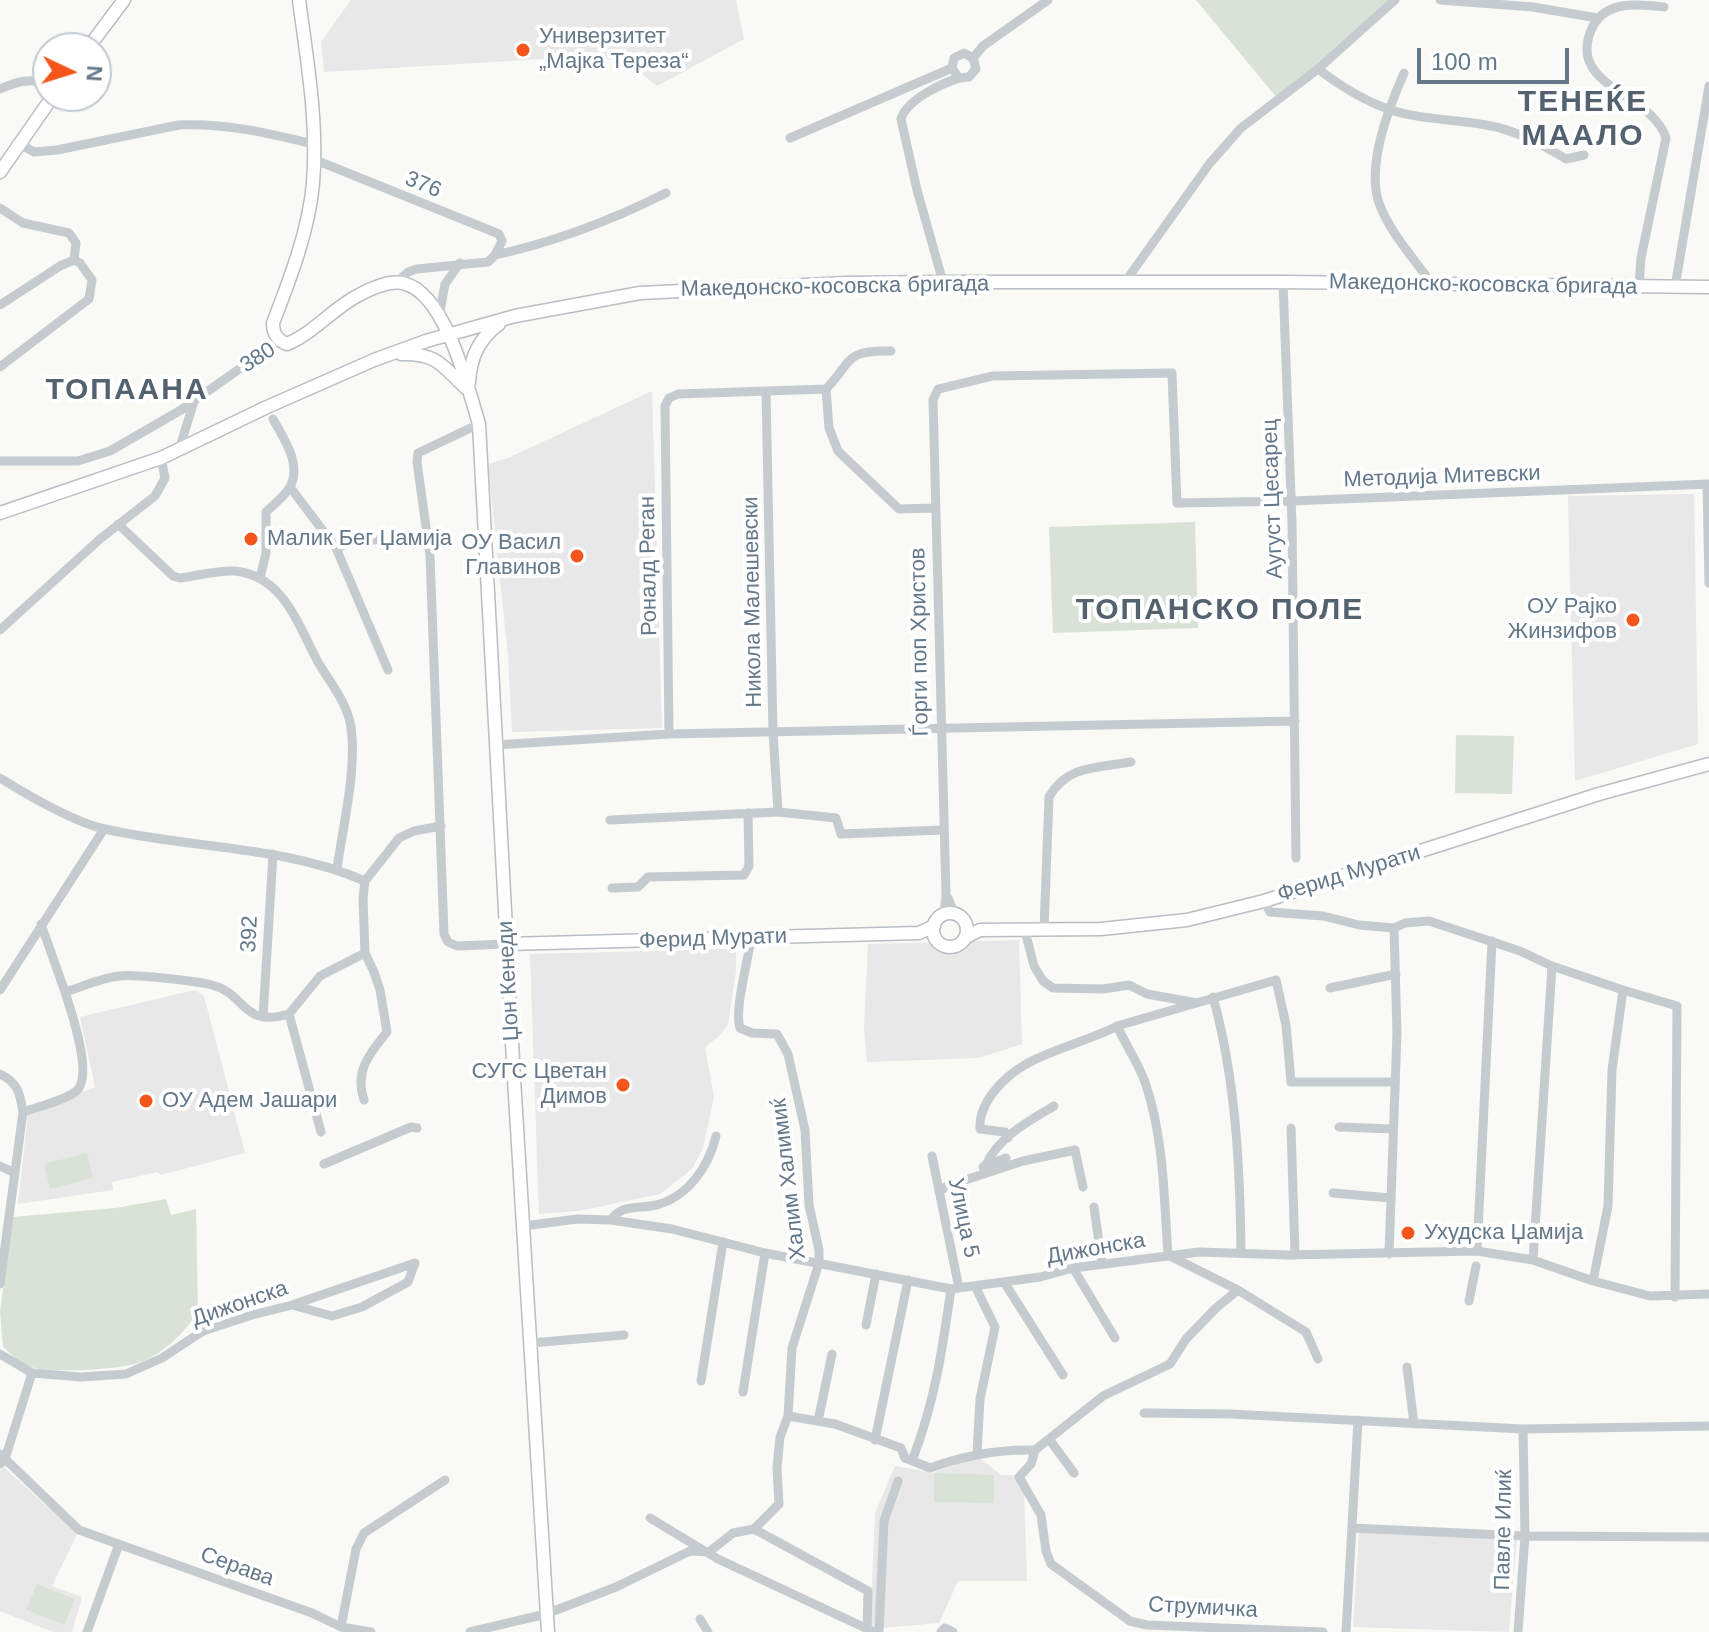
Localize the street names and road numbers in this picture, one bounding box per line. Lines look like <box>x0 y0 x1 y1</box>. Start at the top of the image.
street label: 376 <box>401 166 445 204</box>
street label: Македонско-косовска бригада <box>1329 269 1637 301</box>
street label: Македонско-косовска бригада <box>681 271 989 303</box>
street label: 380 <box>235 337 281 379</box>
street label: Аугуст Цесарец <box>1257 418 1289 580</box>
street label: Методија Митевски <box>1343 460 1541 494</box>
street label: Роналд Реган <box>635 496 663 636</box>
street label: Никола Малешевски <box>738 496 768 708</box>
street label: Ѓорги поп Христов <box>905 547 935 737</box>
street label: Ферид Мурати <box>1274 840 1424 908</box>
street label: 392 <box>236 915 264 953</box>
street label: Џон Кенеди <box>493 920 525 1042</box>
street label: Ферид Мурати <box>639 923 787 955</box>
street label: Халим Халимиќ <box>766 1097 812 1261</box>
street label: Улица 5 <box>942 1176 984 1260</box>
street label: Дижонска <box>1045 1227 1147 1271</box>
street label: Дижонска <box>189 1275 291 1333</box>
street label: Павле Илиќ <box>1490 1469 1518 1591</box>
street label: Серава <box>197 1542 277 1592</box>
street label: Струмичка <box>1147 1592 1259 1624</box>

